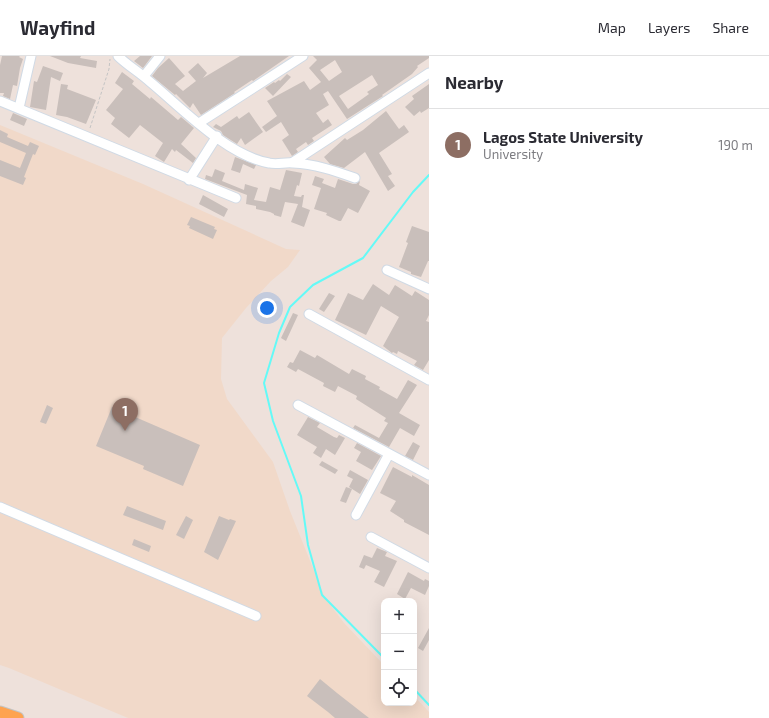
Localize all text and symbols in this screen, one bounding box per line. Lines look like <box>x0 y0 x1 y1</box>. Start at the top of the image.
text: Wayfind <box>20 16 95 39</box>
text: Map <box>598 19 626 36</box>
text: Layers <box>648 19 690 36</box>
text: Share <box>712 19 749 36</box>
text: Nearby <box>445 72 503 92</box>
text: Lagos State University <box>483 128 643 146</box>
text: 1 <box>455 137 461 153</box>
text: 190 m <box>718 137 753 153</box>
text: University <box>483 146 543 162</box>
your location <box>257 298 277 318</box>
pin: 1 <box>112 398 138 431</box>
map controls <box>381 598 417 706</box>
button: + <box>381 598 417 634</box>
button: − <box>381 634 417 670</box>
button: locate <box>381 670 417 706</box>

